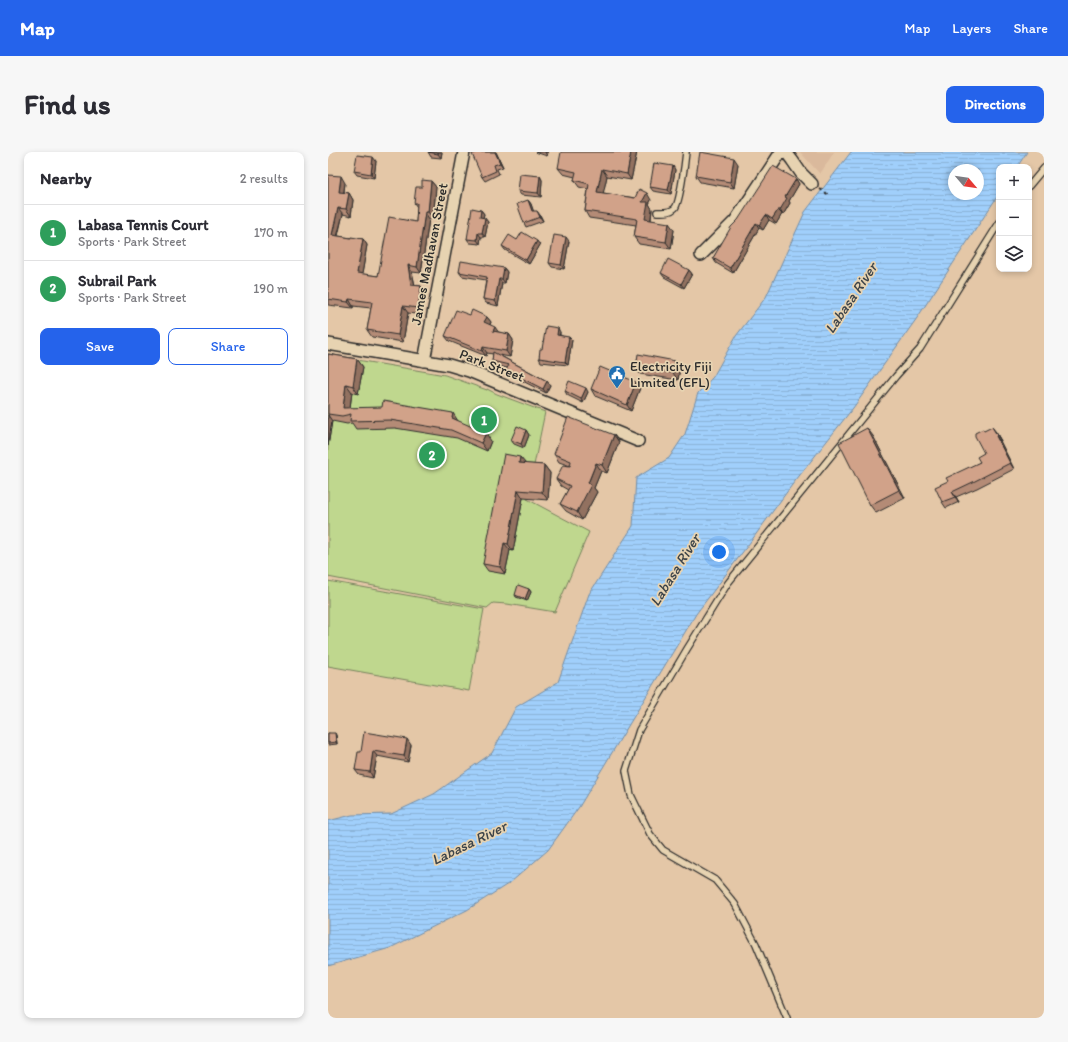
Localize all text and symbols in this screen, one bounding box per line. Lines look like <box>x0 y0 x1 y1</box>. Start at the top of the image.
text: Map <box>20 17 55 40</box>
text: Map <box>905 20 930 37</box>
text: Layers <box>952 20 991 37</box>
text: Share <box>1013 20 1048 37</box>
button: Directions <box>946 86 1044 123</box>
text: Find us <box>24 87 111 121</box>
north arrow <box>948 164 984 200</box>
map controls <box>996 164 1032 272</box>
button: + <box>996 164 1032 200</box>
text: Nearby <box>40 168 92 188</box>
text: 2 results <box>240 171 288 186</box>
street label: James Madhavan Street <box>407 182 452 326</box>
button: − <box>996 200 1032 236</box>
text: Labasa Tennis Court <box>78 216 209 234</box>
text: 1 <box>50 225 56 240</box>
text: 170 m <box>254 225 288 240</box>
text: Sports · Park Street <box>78 234 186 249</box>
button: layers <box>996 236 1032 272</box>
water label: Labasa River <box>821 258 882 337</box>
text: Subrail Park <box>78 272 157 290</box>
text: 2 <box>50 281 56 296</box>
text: 190 m <box>253 281 288 296</box>
text: Sports · Park Street <box>78 290 186 305</box>
button: Save <box>40 328 160 365</box>
button: Share <box>168 328 288 365</box>
street label: Park Street <box>457 345 527 386</box>
place label: Electricity Fiji Limited (EFL) <box>630 358 712 391</box>
public building icon: Electricity Fiji Limited (EFL) <box>607 364 627 389</box>
pin: 1 <box>471 405 497 435</box>
pin: 2 <box>419 440 445 470</box>
water label: Labasa River <box>646 529 705 609</box>
your location <box>709 542 729 562</box>
water label: Labasa River <box>428 816 511 869</box>

